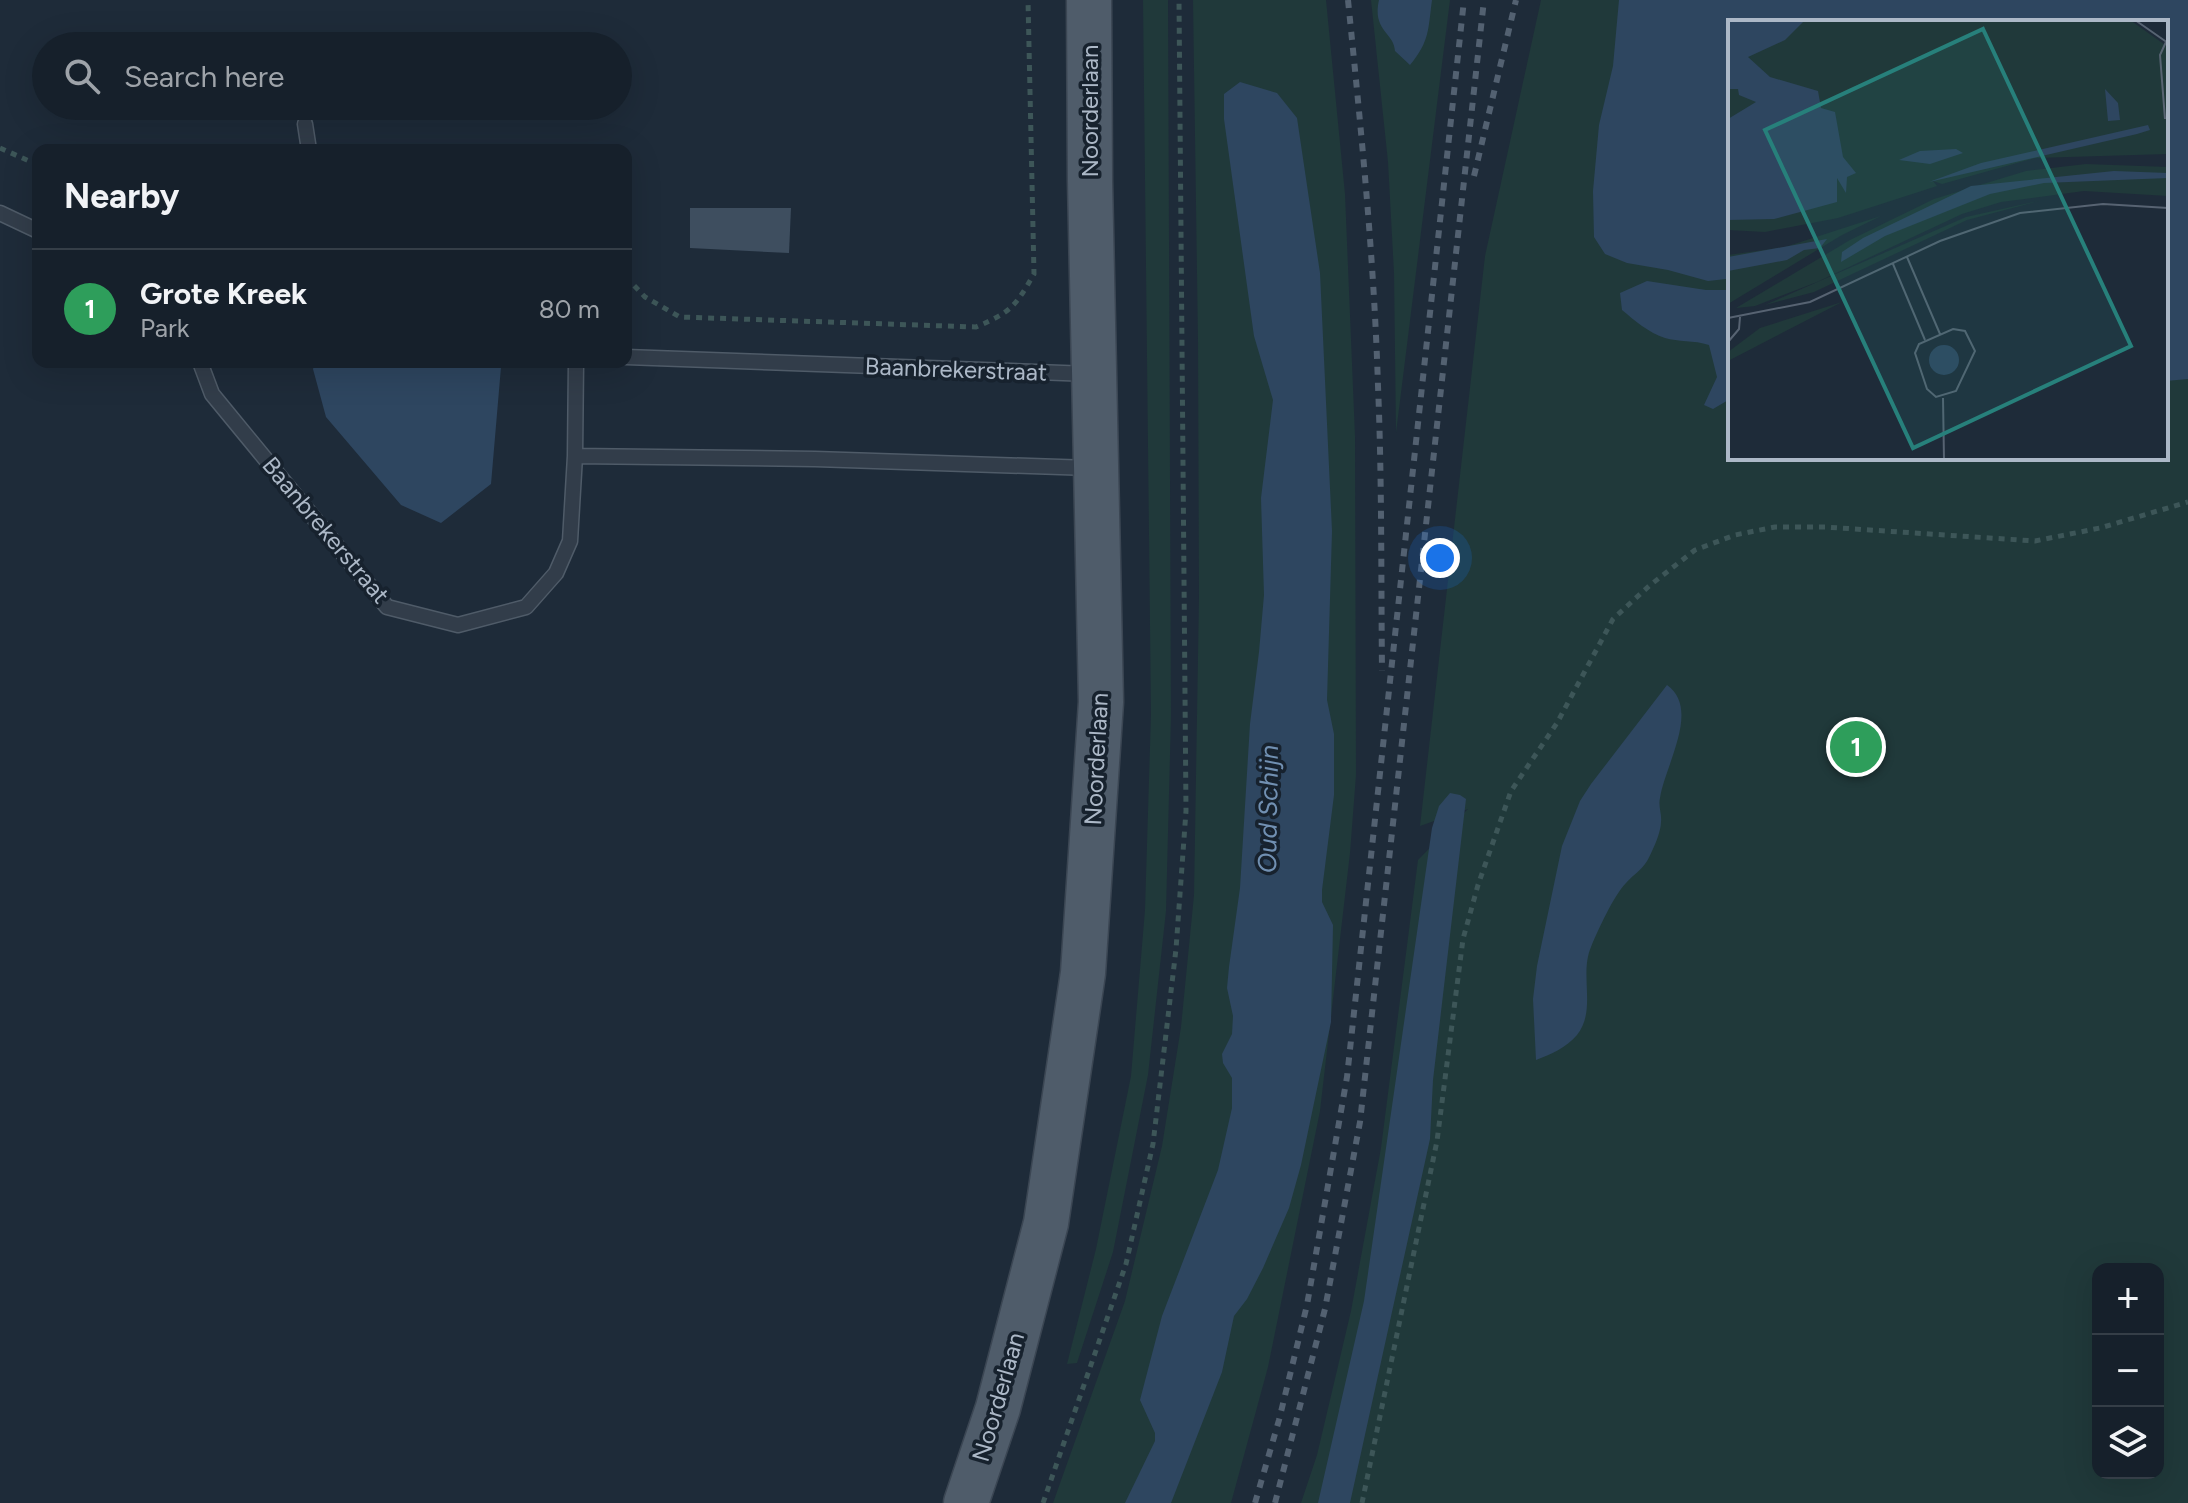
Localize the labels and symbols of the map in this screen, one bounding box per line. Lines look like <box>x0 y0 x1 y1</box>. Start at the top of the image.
inset map <box>1728 20 2168 460</box>
street label: Noorderlaan <box>1075 45 1104 177</box>
street label: Baanbrekerstraat <box>864 351 1048 387</box>
street label: Baanbrekerstraat <box>256 451 396 609</box>
your location <box>1420 538 1460 578</box>
street label: Noorderlaan <box>1078 692 1114 826</box>
pin: 1 <box>1830 717 1882 777</box>
water label: Oud Schijn <box>1251 745 1285 873</box>
street label: Noorderlaan <box>966 1329 1030 1465</box>

